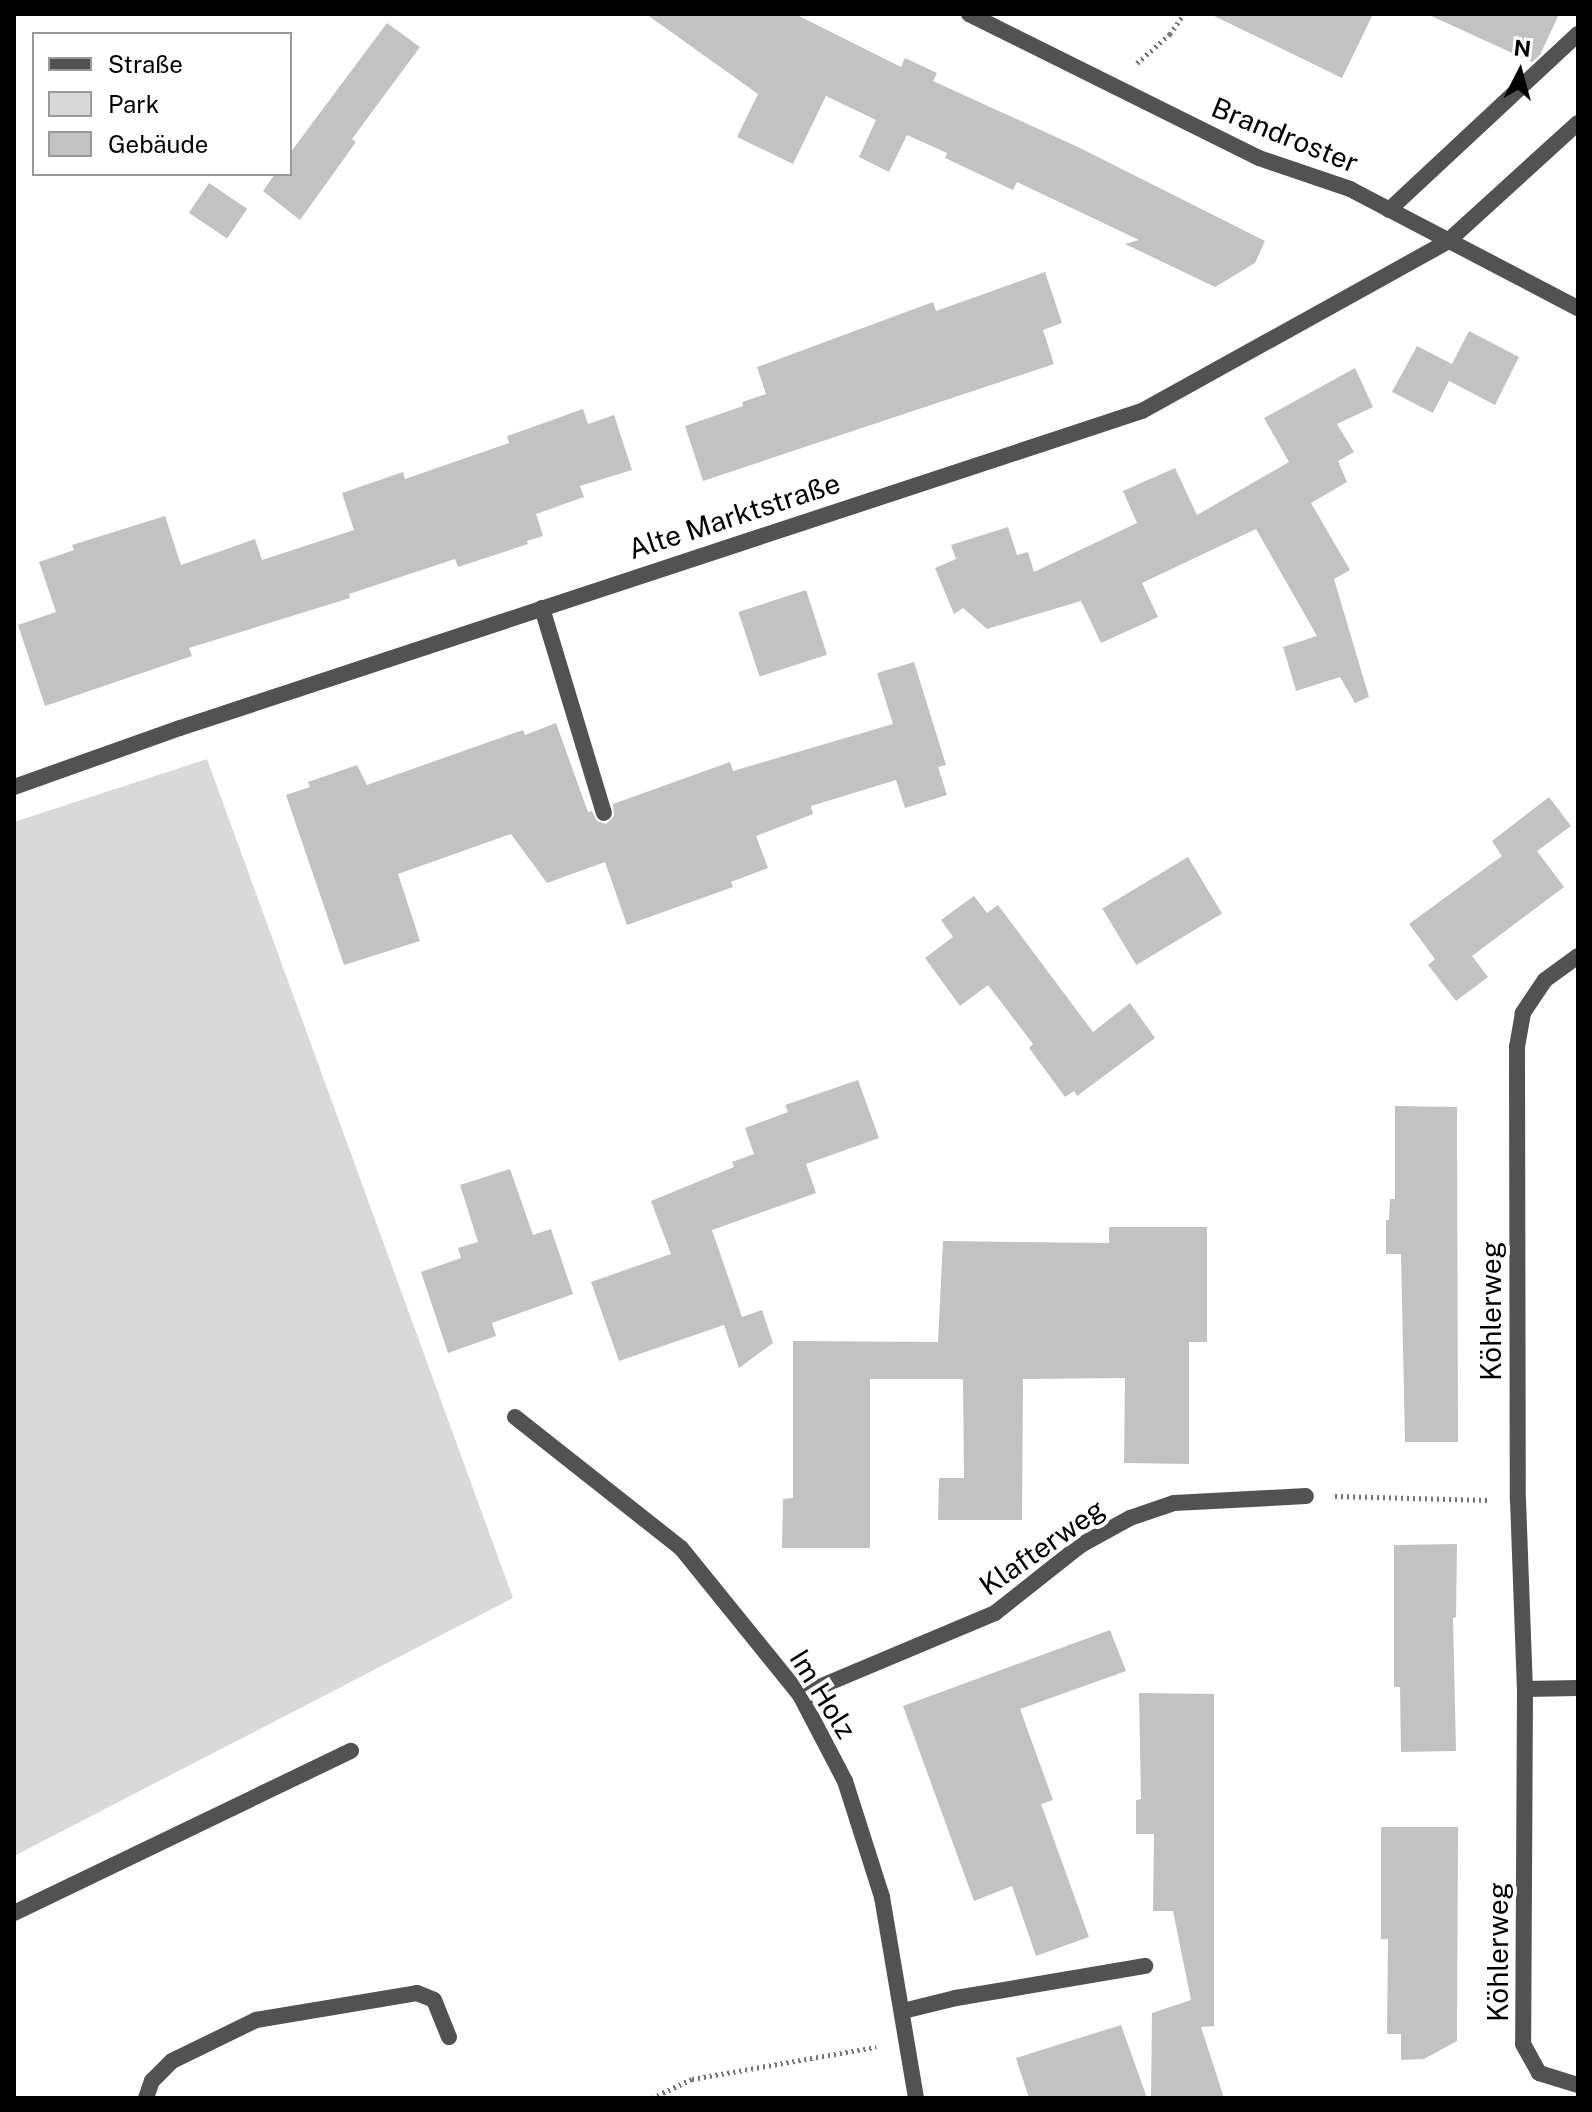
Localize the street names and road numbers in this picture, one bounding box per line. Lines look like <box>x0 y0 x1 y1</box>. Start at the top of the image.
street label: Brandroster <box>1207 90 1363 180</box>
street label: Alte Marktstraße <box>624 466 844 566</box>
street label: Köhlerweg <box>1474 1241 1508 1381</box>
street label: Klafterweg <box>973 1492 1111 1602</box>
street label: Im Holz <box>783 1643 863 1745</box>
street label: Köhlerweg <box>1481 1882 1515 2022</box>

